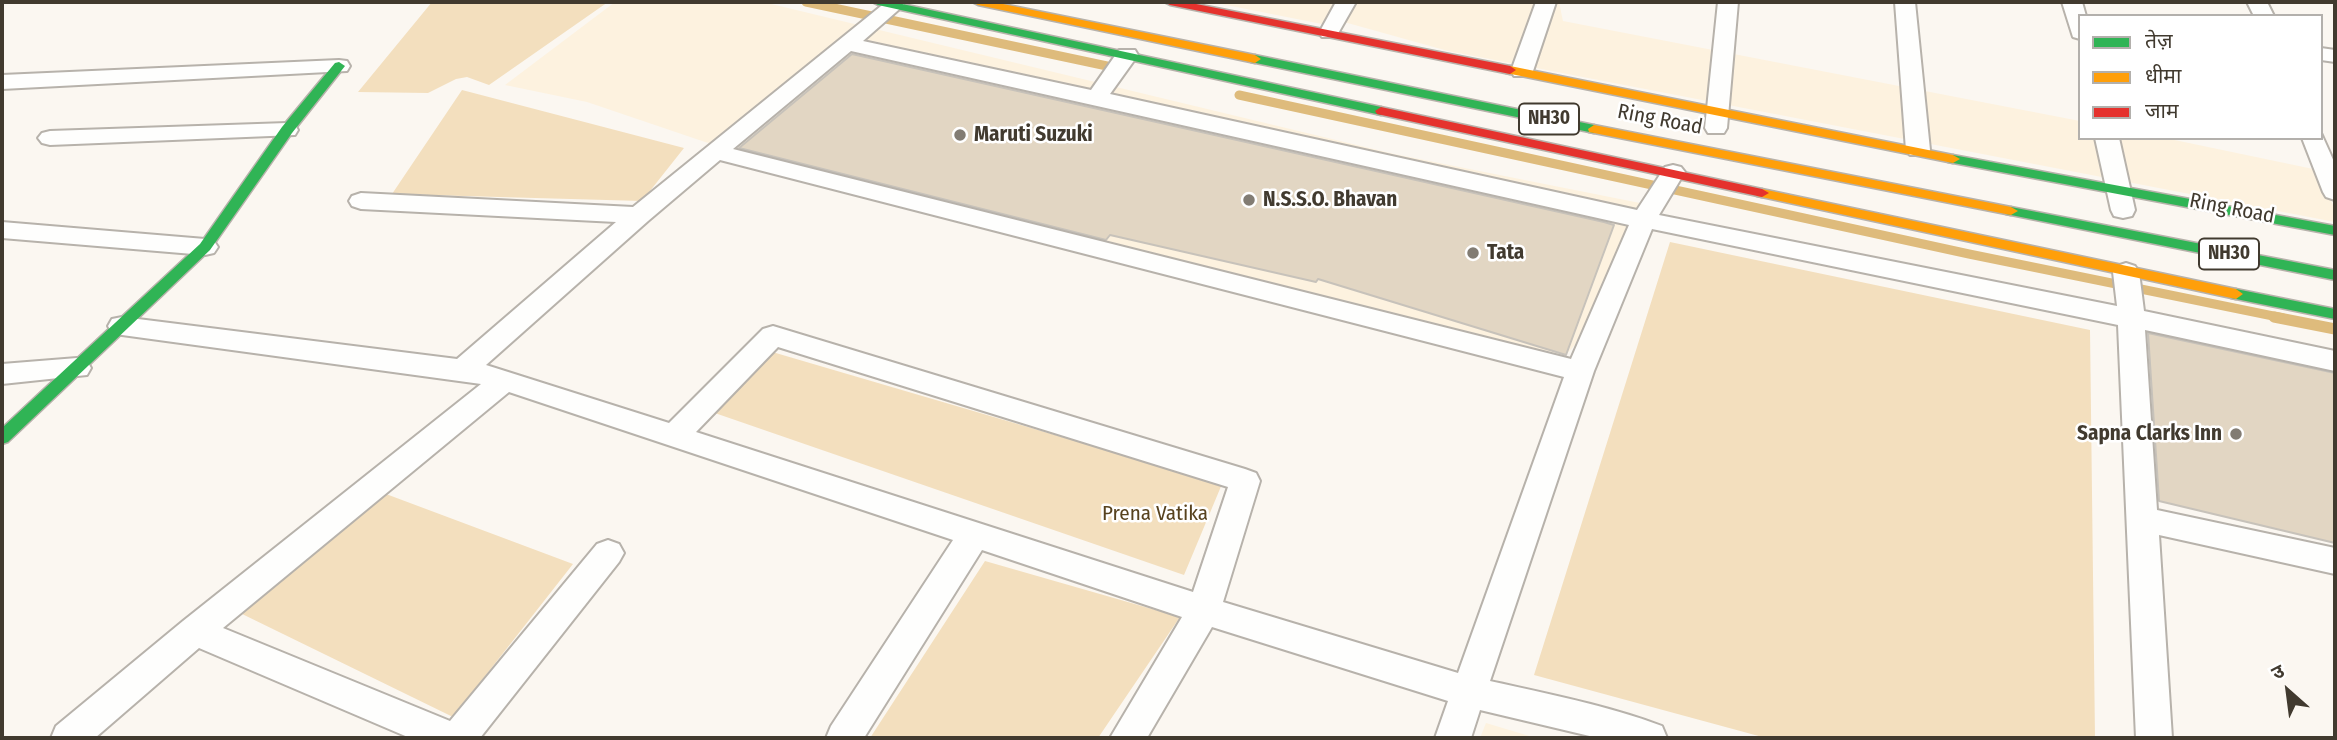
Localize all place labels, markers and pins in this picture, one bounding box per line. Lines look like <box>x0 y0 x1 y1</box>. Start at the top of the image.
place label: Maruti Suzuki <box>974 122 1093 148</box>
marker: Maruti Suzuki <box>952 127 968 143</box>
place label: N.S.S.O. Bhavan <box>1263 187 1397 213</box>
marker: N.S.S.O. Bhavan <box>1241 192 1257 208</box>
place label: Tata <box>1487 240 1524 266</box>
marker: Tata <box>1465 245 1481 261</box>
place label: Sapna Clarks Inn <box>2077 421 2222 447</box>
marker: Sapna Clarks Inn <box>2228 426 2244 442</box>

